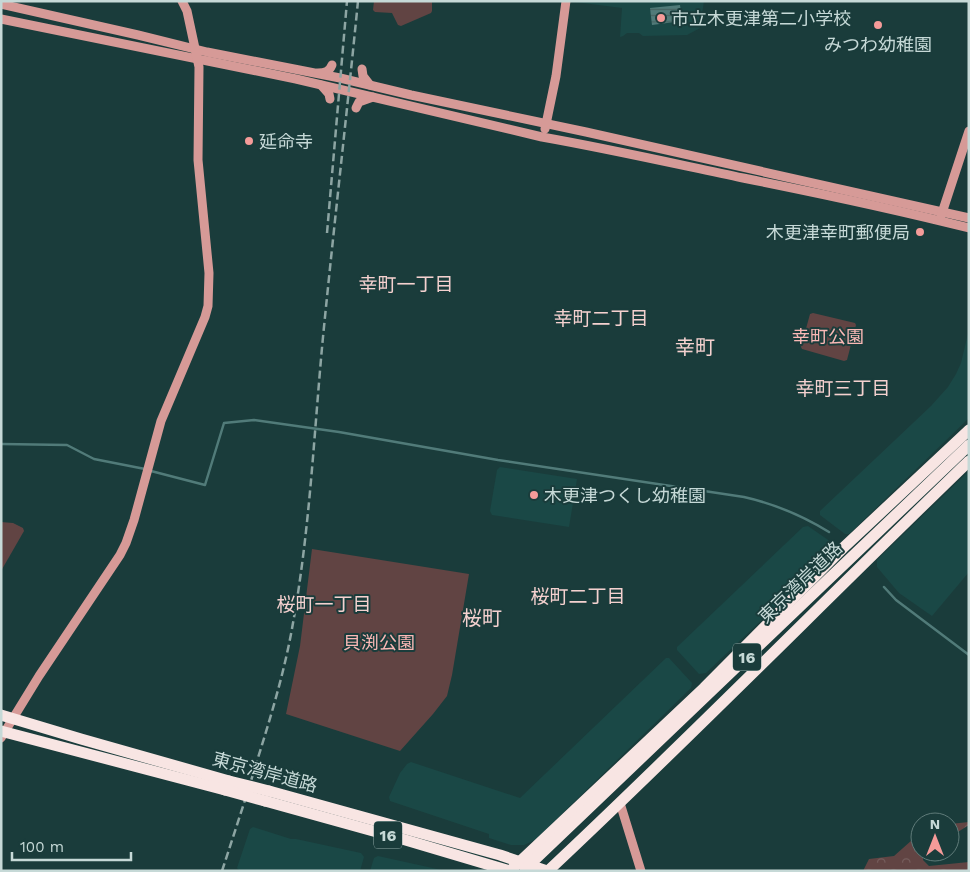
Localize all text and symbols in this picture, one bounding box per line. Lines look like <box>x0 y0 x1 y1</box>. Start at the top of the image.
place label: 市立木更津第二小学校 <box>671 8 851 29</box>
marker: 市立木更津第二小学校 <box>655 12 667 24</box>
marker: みつわ幼稚園 <box>872 19 884 31</box>
place label: みつわ幼稚園 <box>824 34 932 55</box>
place label: 延命寺 <box>259 131 313 152</box>
marker: 延命寺 <box>243 135 255 147</box>
place label: 木更津幸町郵便局 <box>766 222 910 243</box>
marker: 木更津幸町郵便局 <box>914 226 926 238</box>
district label: 幸町一丁目 <box>358 273 454 296</box>
district label: 幸町二丁目 <box>553 307 649 330</box>
park label: 幸町公園 <box>792 326 864 347</box>
district label: 幸町 <box>675 335 715 359</box>
district label: 幸町三丁目 <box>795 377 891 400</box>
place label: 木更津つくし幼稚園 <box>544 485 706 506</box>
marker: 木更津つくし幼稚園 <box>528 489 540 501</box>
street label: 東京湾岸道路 <box>754 537 846 627</box>
district label: 桜町二丁目 <box>530 585 626 608</box>
district label: 桜町一丁目 <box>276 593 372 616</box>
district label: 桜町 <box>462 606 502 630</box>
park label: 貝渕公園 <box>343 632 415 653</box>
road number: 16 <box>733 644 761 670</box>
street label: 東京湾岸道路 <box>210 748 320 796</box>
north arrow <box>910 812 960 862</box>
text: N <box>930 816 940 832</box>
road number: 16 <box>374 822 402 848</box>
scale bar <box>12 830 131 862</box>
text: 100 m <box>20 838 64 856</box>

